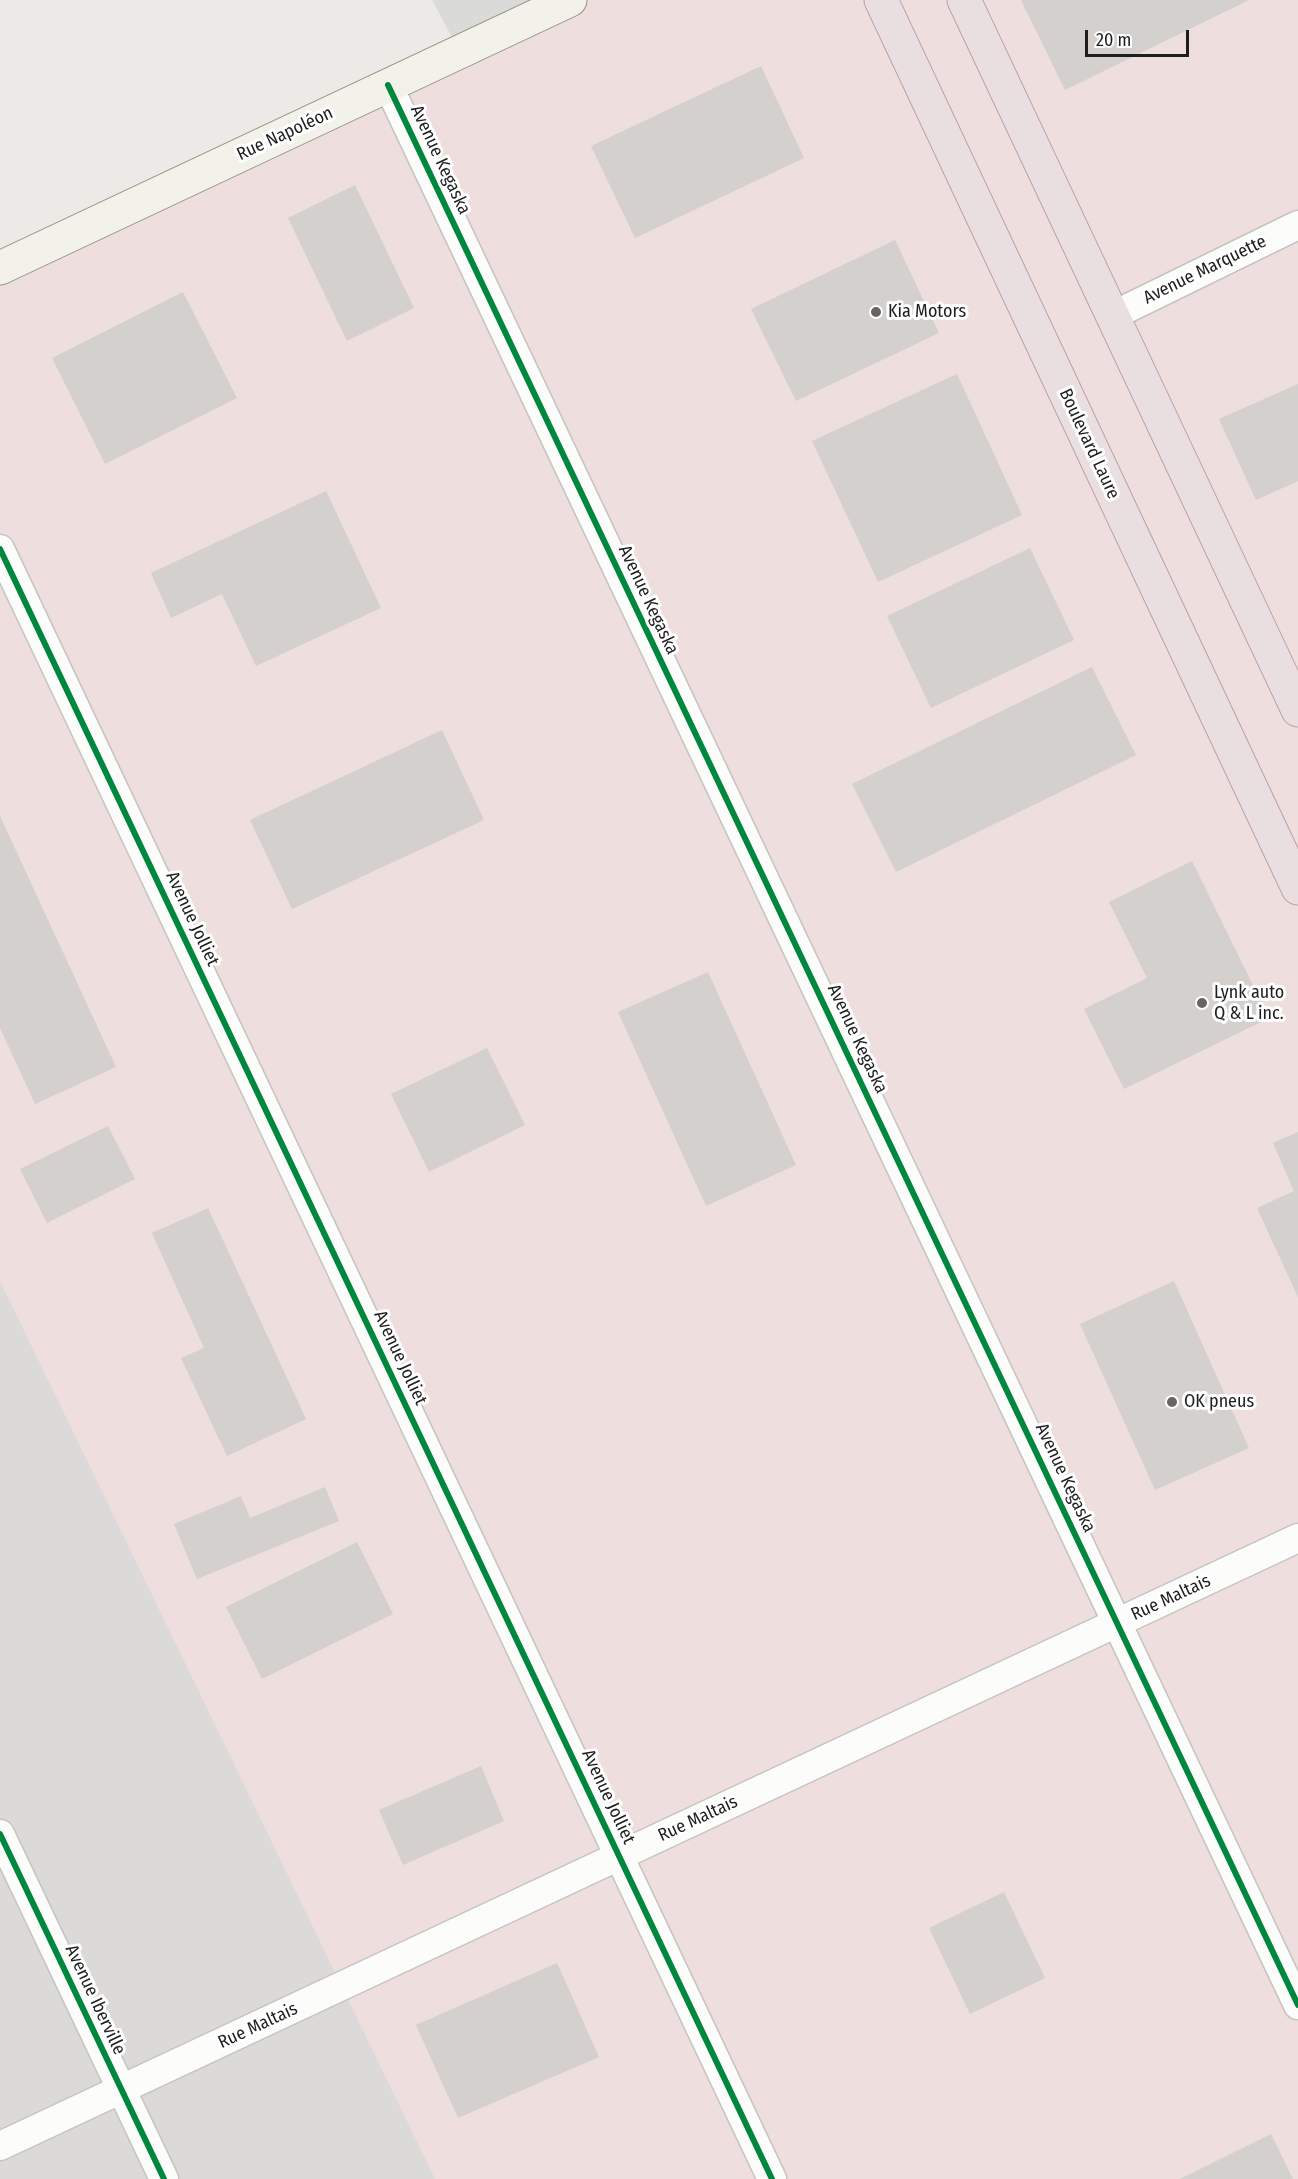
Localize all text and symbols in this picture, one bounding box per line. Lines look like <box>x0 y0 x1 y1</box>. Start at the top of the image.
scale bar <box>1088 18 1192 56</box>
text: 20 m <box>1096 29 1131 51</box>
street label: Rue Napoléon <box>233 102 337 166</box>
street label: Avenue Kegaska <box>405 102 475 218</box>
street label: Avenue Marquette <box>1140 231 1270 309</box>
place label: Kia Motors <box>888 301 966 323</box>
marker: Kia Motors <box>869 305 883 319</box>
street label: Boulevard Laure <box>1054 385 1124 503</box>
street label: Avenue Kegaska <box>613 542 683 658</box>
street label: Avenue Jolliet <box>161 868 223 970</box>
street label: Avenue Kegaska <box>822 981 892 1097</box>
place label: Lynk auto Q & L inc. <box>1214 982 1284 1024</box>
marker: Lynk auto Q & L inc. <box>1195 996 1209 1010</box>
street label: Avenue Jolliet <box>369 1307 431 1409</box>
place label: OK pneus <box>1184 1391 1254 1413</box>
marker: OK pneus <box>1165 1395 1179 1409</box>
street label: Avenue Kegaska <box>1030 1420 1100 1536</box>
street label: Rue Maltais <box>1128 1570 1214 1626</box>
street label: Avenue Jolliet <box>577 1746 639 1848</box>
street label: Rue Maltais <box>655 1791 741 1847</box>
street label: Avenue Iberville <box>60 1942 130 2058</box>
street label: Rue Maltais <box>215 1998 301 2054</box>

